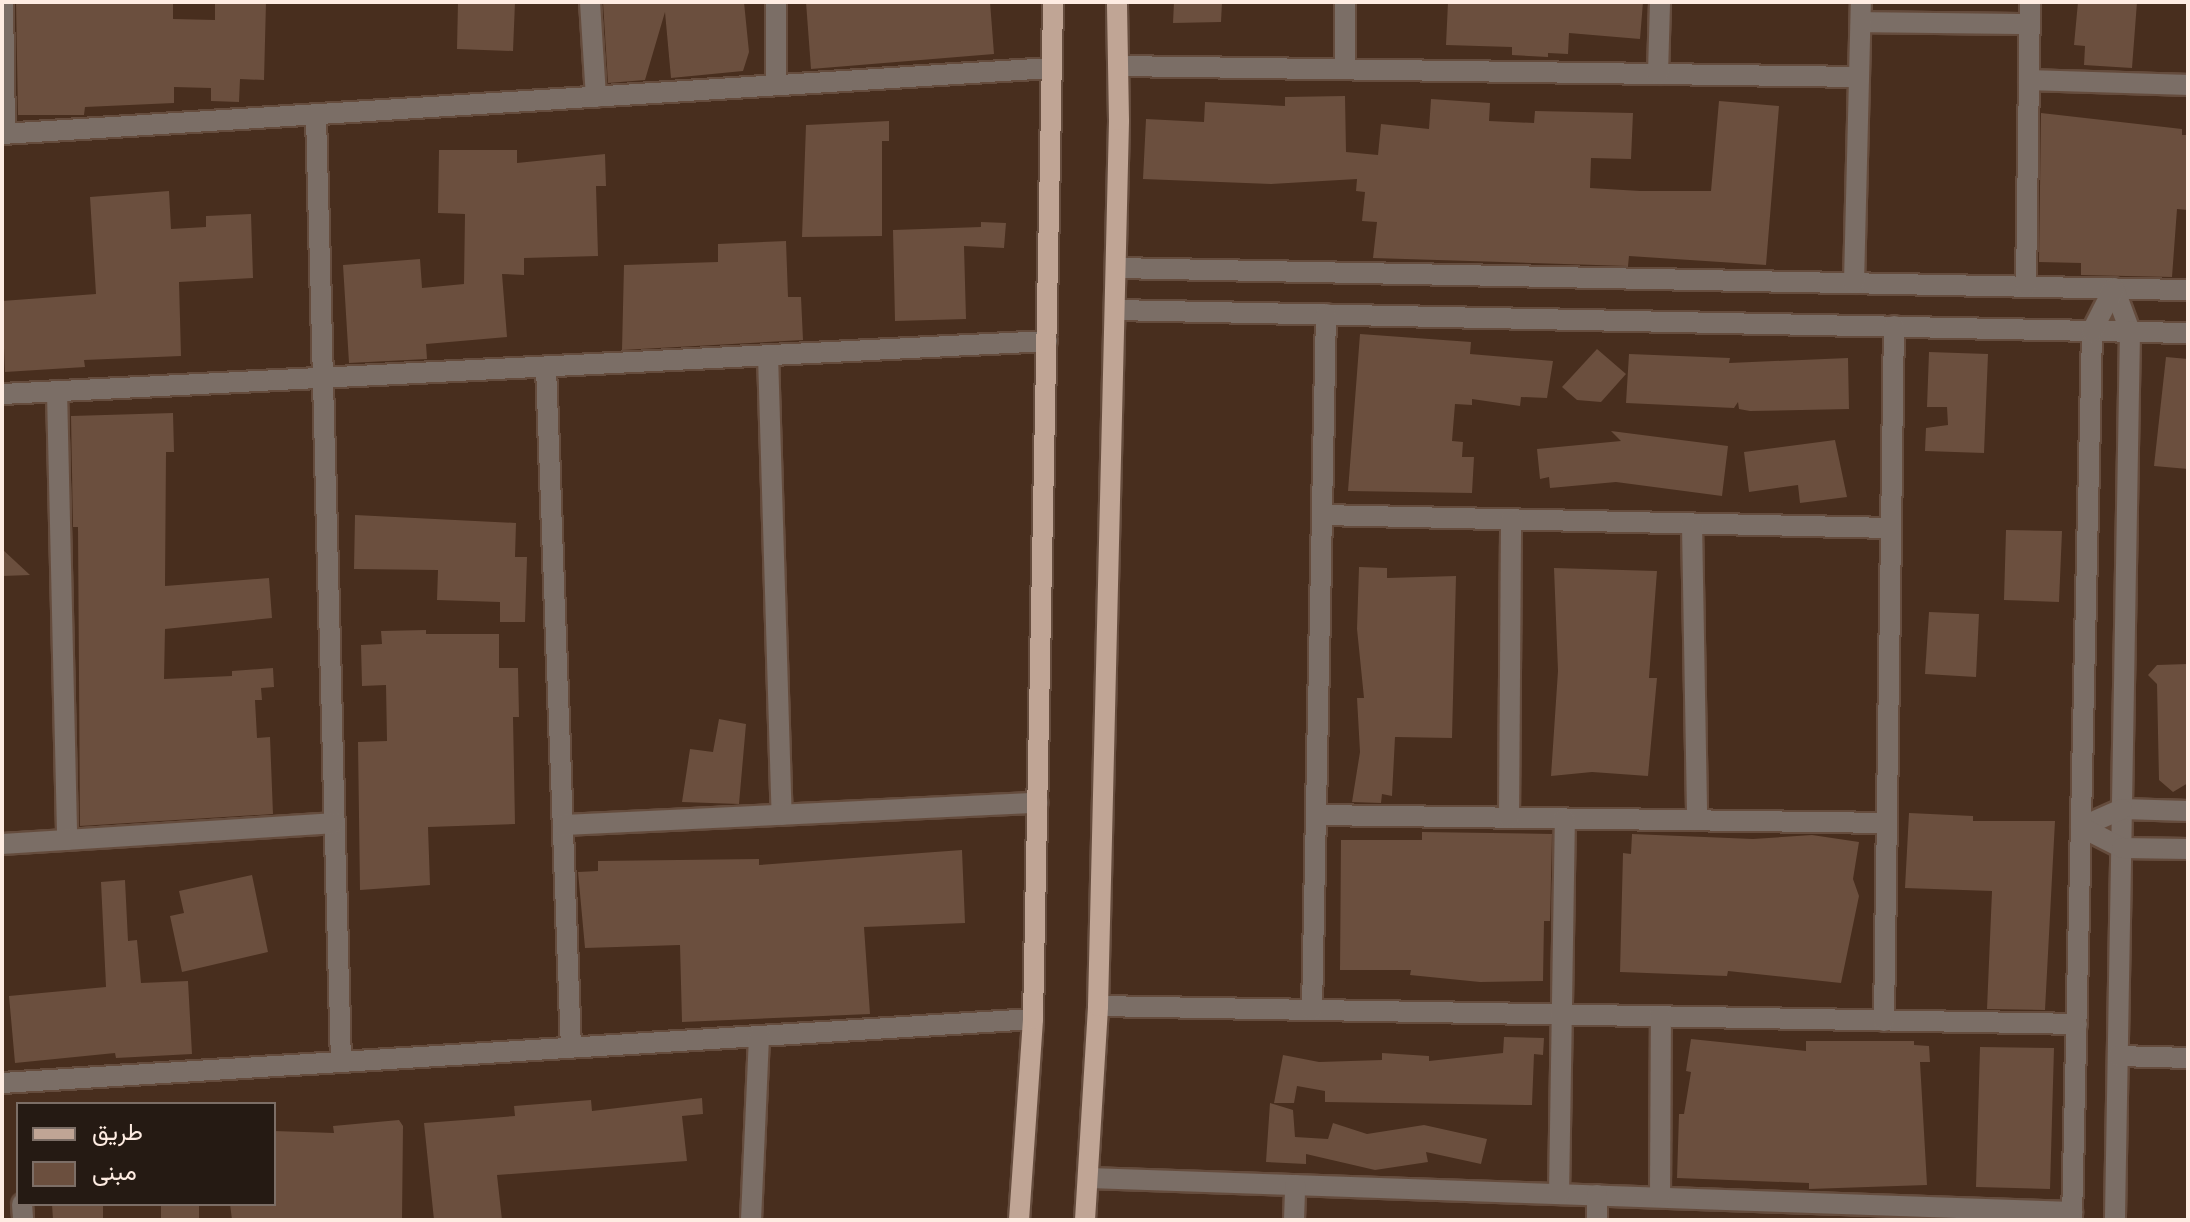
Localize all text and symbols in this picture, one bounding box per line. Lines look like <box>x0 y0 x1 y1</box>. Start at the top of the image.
legend <box>16 1102 276 1206</box>
text: طريق <box>92 1116 143 1147</box>
text: مبنى <box>92 1156 137 1187</box>

